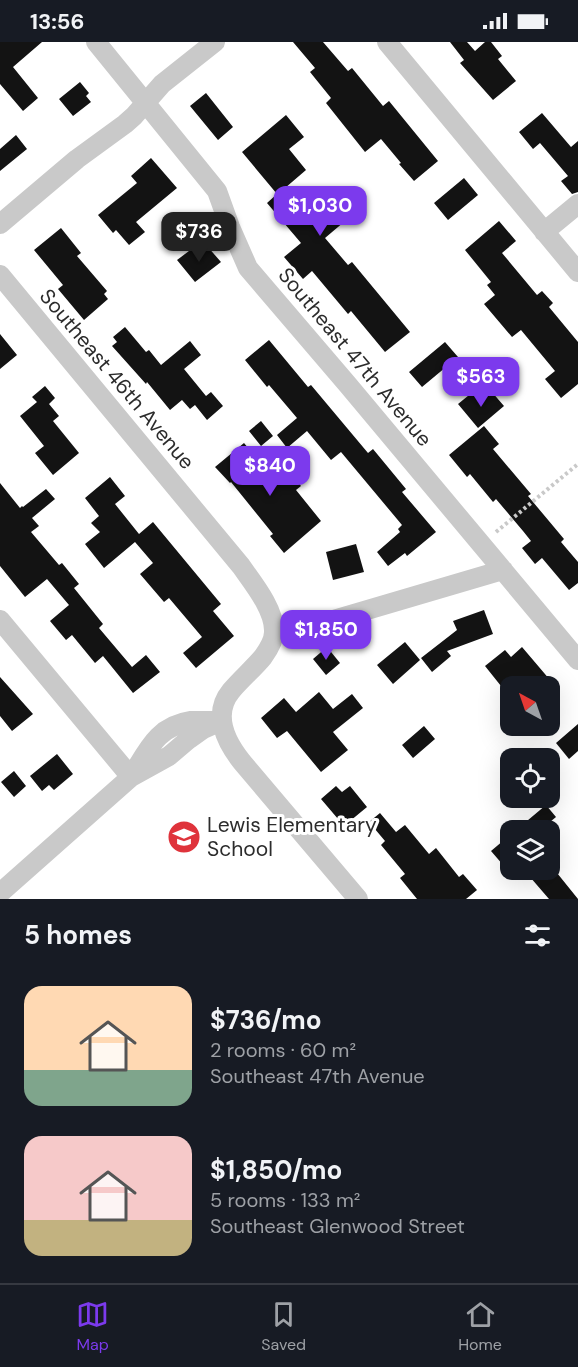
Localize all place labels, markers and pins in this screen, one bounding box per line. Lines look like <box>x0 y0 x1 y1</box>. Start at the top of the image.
pin: $1,030 <box>271 186 369 237</box>
pin: $736 <box>163 212 235 263</box>
pin: $563 <box>445 357 517 408</box>
pin: $840 <box>234 446 306 497</box>
pin: $1,850 <box>277 610 375 661</box>
place label: Lewis Elementary School <box>207 811 377 863</box>
school or university icon: Lewis Elementary School <box>166 819 202 855</box>

